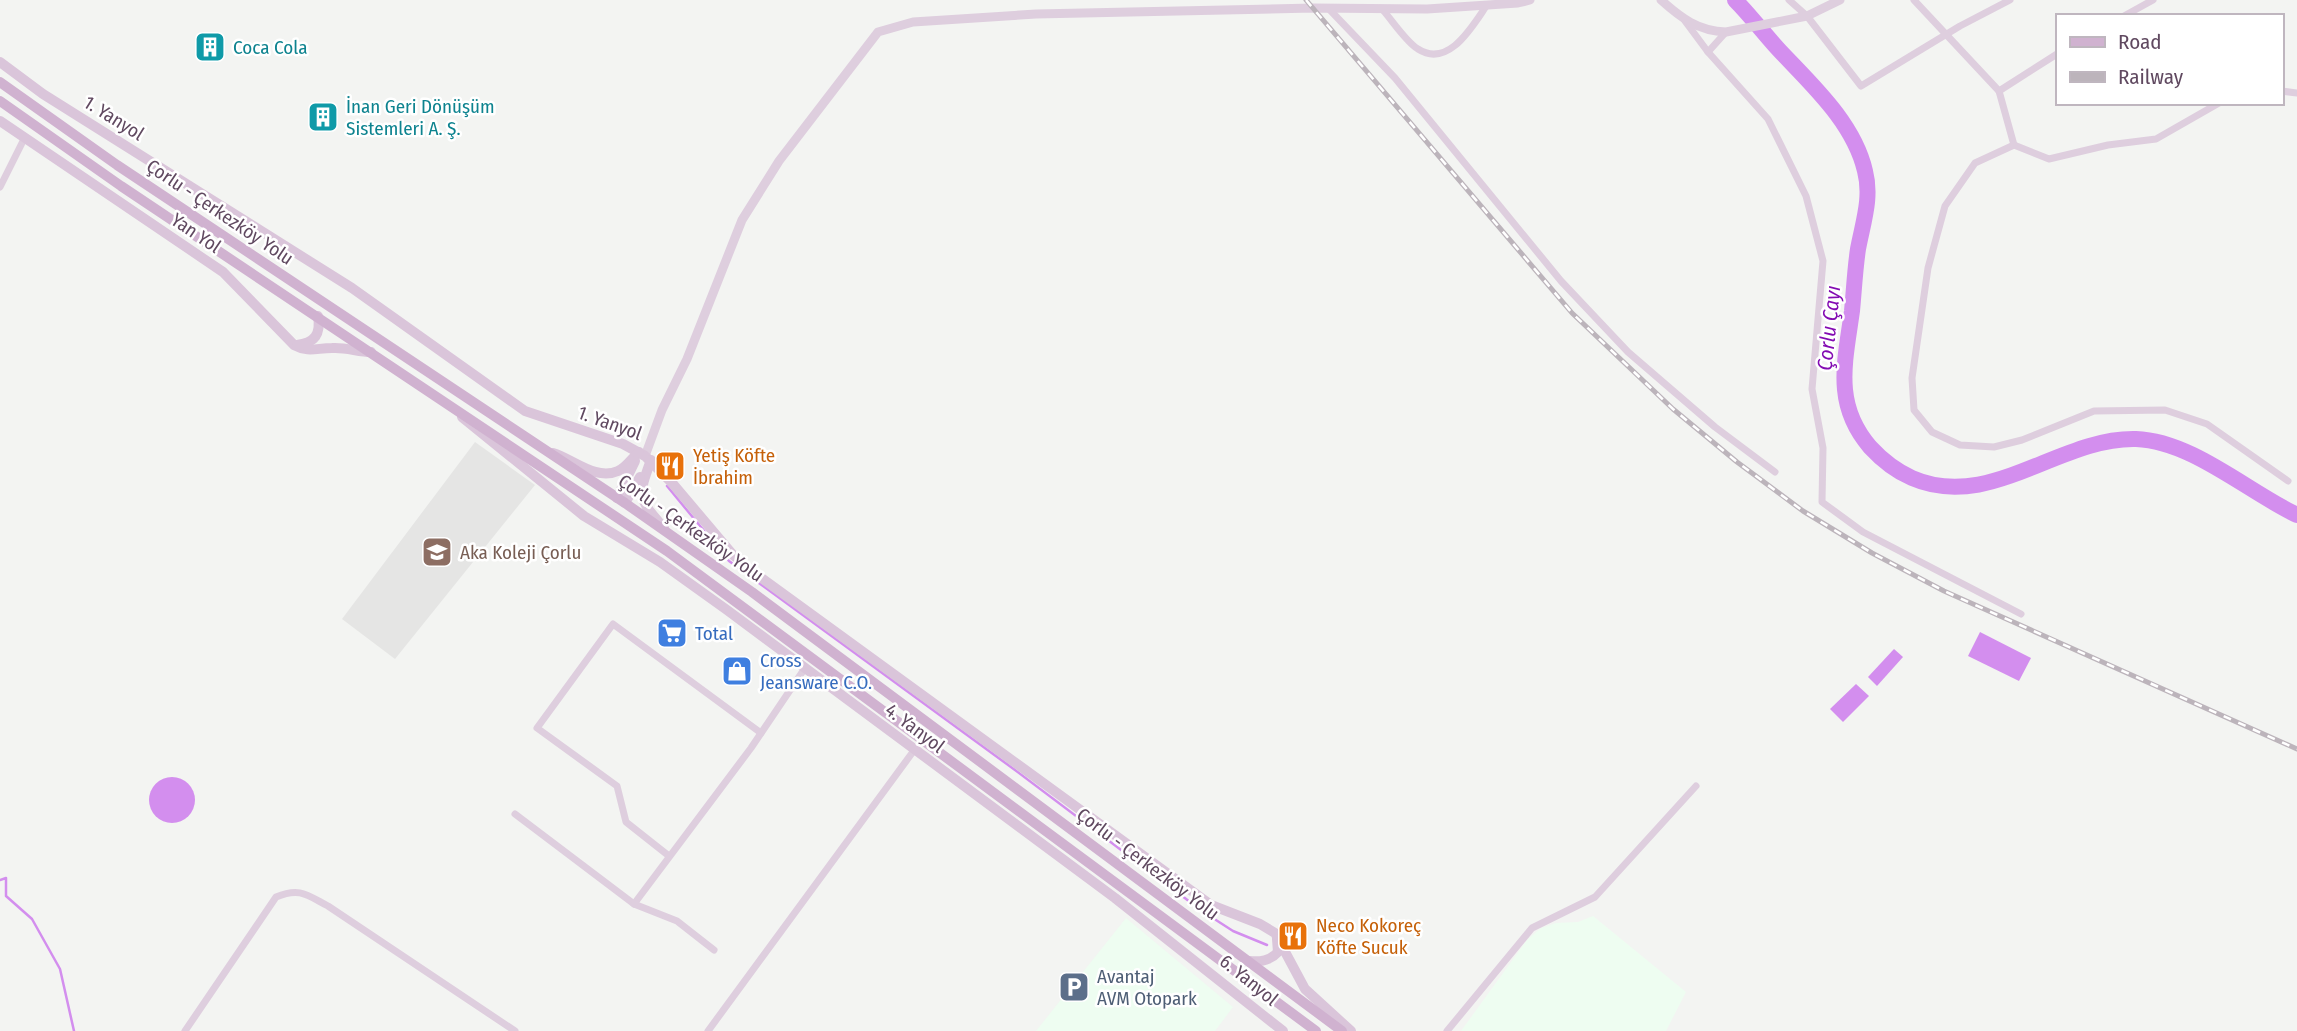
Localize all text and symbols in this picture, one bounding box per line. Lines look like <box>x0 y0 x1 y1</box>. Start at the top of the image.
legend <box>2056 14 2283 105</box>
text: Road <box>2118 29 2162 55</box>
building icon: Coca Cola <box>193 30 227 64</box>
place label: Coca Cola <box>233 36 307 59</box>
text: Railway <box>2118 64 2184 90</box>
street label: 1. Yanyol <box>80 91 148 145</box>
place label: İnan Geri Dönüşüm Sistemleri A. Ş. <box>346 95 495 140</box>
building icon: İnan Geri Dönüşüm Sistemleri A. Ş. <box>306 100 340 134</box>
street label: Çorlu - Çerkezköy Yolu <box>142 154 298 270</box>
street label: Yan Yol <box>167 208 225 258</box>
water label: Çorlu Çayı <box>1812 284 1846 372</box>
street label: 1. Yanyol <box>575 401 645 445</box>
place label: Yetiş Köfte İbrahim <box>693 444 775 489</box>
restaurant icon: Yetiş Köfte İbrahim <box>653 449 687 483</box>
street label: Çorlu - Çerkezköy Yolu <box>614 469 768 587</box>
school or university icon: Aka Koleji Çorlu <box>420 535 454 569</box>
place label: Aka Koleji Çorlu <box>460 541 581 564</box>
supermarket icon: Total <box>655 616 689 650</box>
place label: Total <box>695 622 733 645</box>
place label: Cross Jeansware C.O. <box>760 649 872 694</box>
shop icon: Cross Jeansware C.O. <box>720 654 754 688</box>
street label: 4. Yanyol <box>881 698 949 758</box>
street label: Çorlu - Çerkezköy Yolu <box>1072 803 1224 925</box>
place label: Neco Kokoreç Köfte Sucuk <box>1316 914 1421 959</box>
restaurant icon: Neco Kokoreç Köfte Sucuk <box>1276 919 1310 953</box>
street label: 6. Yanyol <box>1215 950 1283 1010</box>
place label: Avantaj AVM Otopark <box>1097 965 1197 1010</box>
parking icon: Avantaj AVM Otopark <box>1057 970 1091 1004</box>

